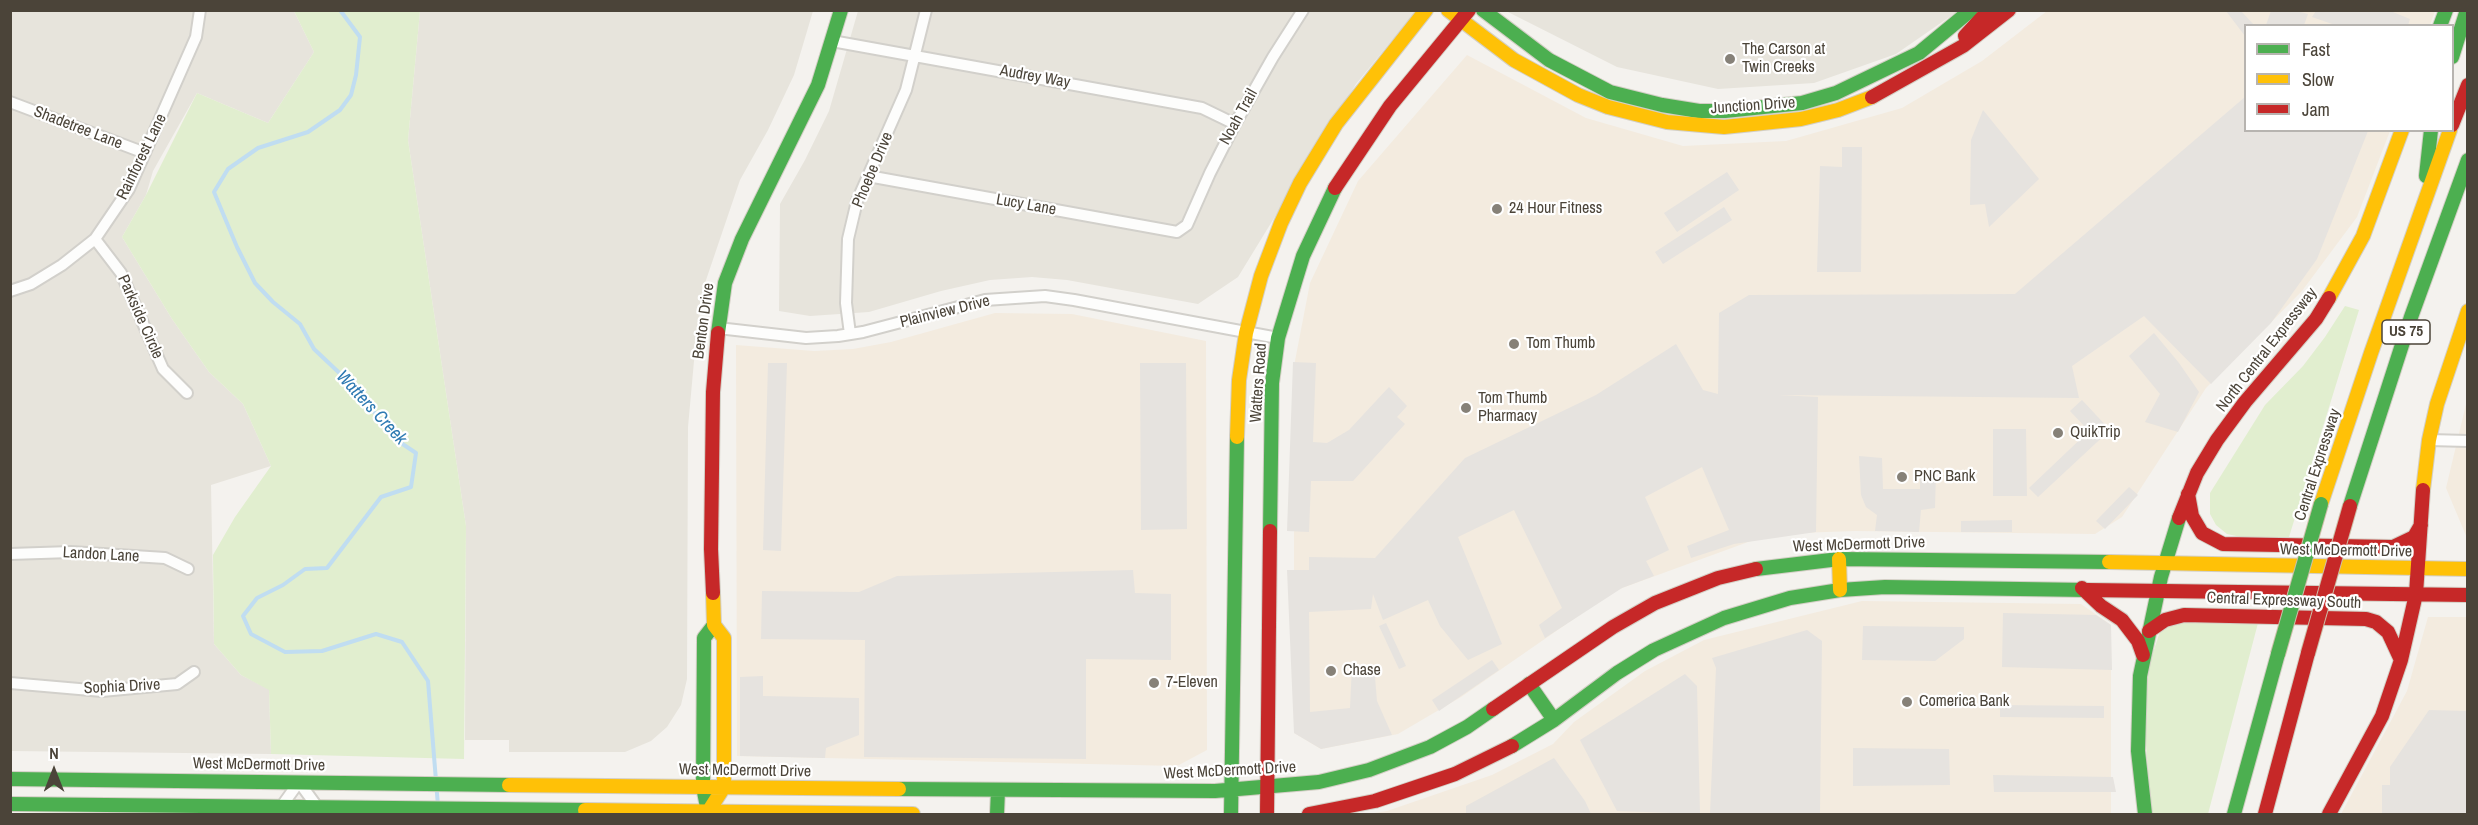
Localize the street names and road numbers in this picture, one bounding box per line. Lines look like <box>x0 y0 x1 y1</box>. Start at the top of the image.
street label: Audrey Way <box>998 61 1072 93</box>
street label: Noah Trail <box>1216 86 1262 148</box>
street label: Junction Drive <box>1710 93 1796 119</box>
street label: Shadetree Lane <box>31 102 125 154</box>
street label: Rainforest Lane <box>113 111 171 203</box>
street label: Phoebe Drive <box>848 129 898 211</box>
street label: Lucy Lane <box>995 190 1057 220</box>
street label: Parkside Circle <box>113 272 167 362</box>
street label: Benton Drive <box>689 282 719 360</box>
street label: North Central Expressway <box>2213 284 2321 416</box>
street label: Plainview Drive <box>898 292 992 332</box>
road number: US 75 <box>2382 320 2430 344</box>
street label: Watters Road <box>1247 343 1271 423</box>
street label: Central Expressway <box>2291 407 2345 523</box>
street label: West McDermott Drive <box>1792 533 1926 557</box>
street label: West McDermott Drive <box>2280 540 2412 562</box>
street label: Landon Lane <box>62 543 140 567</box>
street label: Central Expressway South <box>2206 589 2362 613</box>
street label: Sophia Drive <box>83 675 161 699</box>
street label: West McDermott Drive <box>193 754 325 776</box>
street label: West McDermott Drive <box>1163 758 1297 784</box>
street label: West McDermott Drive <box>679 760 811 782</box>

